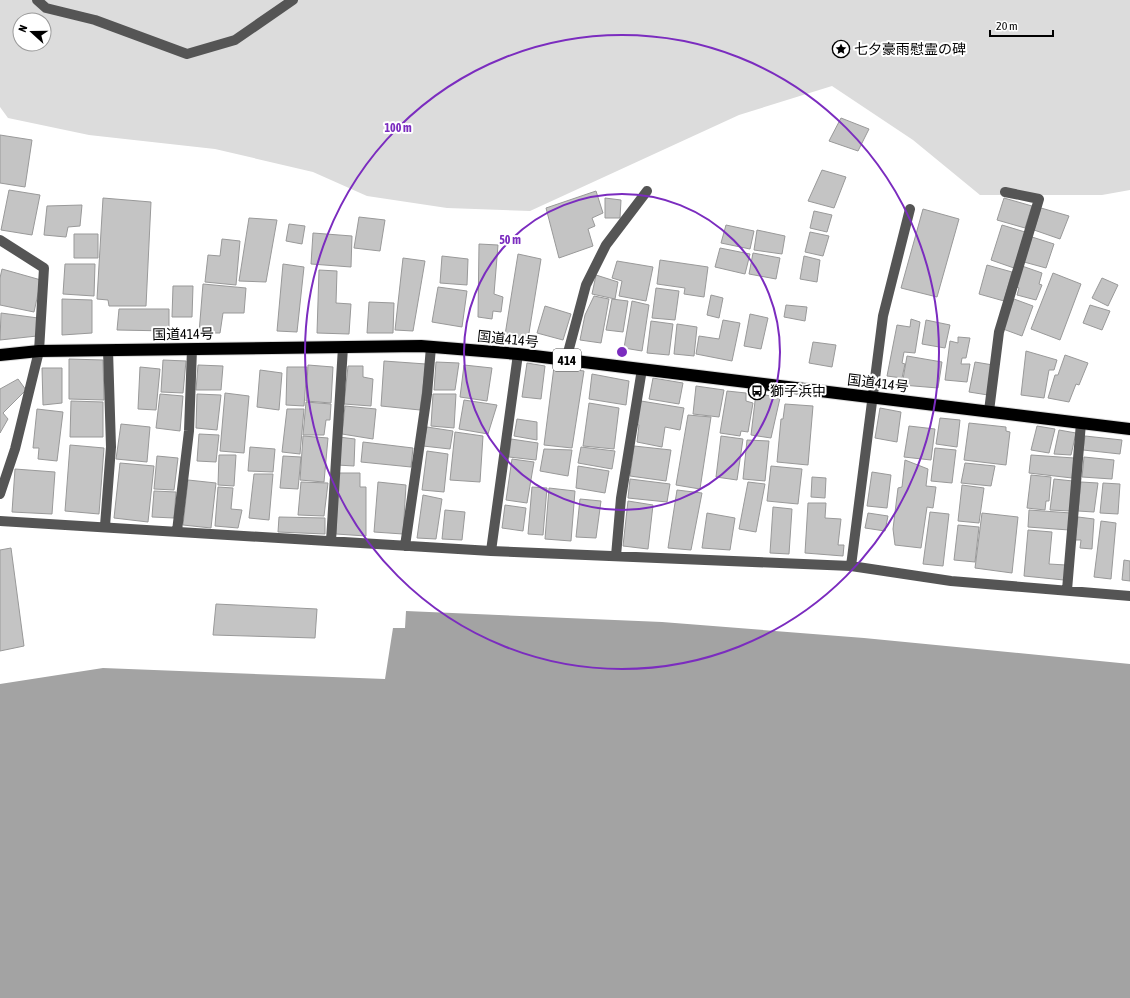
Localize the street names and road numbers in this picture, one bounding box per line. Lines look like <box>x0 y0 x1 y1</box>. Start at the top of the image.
street label: 国道414号 <box>152 325 214 343</box>
street label: 国道414号 <box>476 328 540 350</box>
road number: 414 <box>553 349 581 371</box>
street label: 国道414号 <box>846 371 910 395</box>

